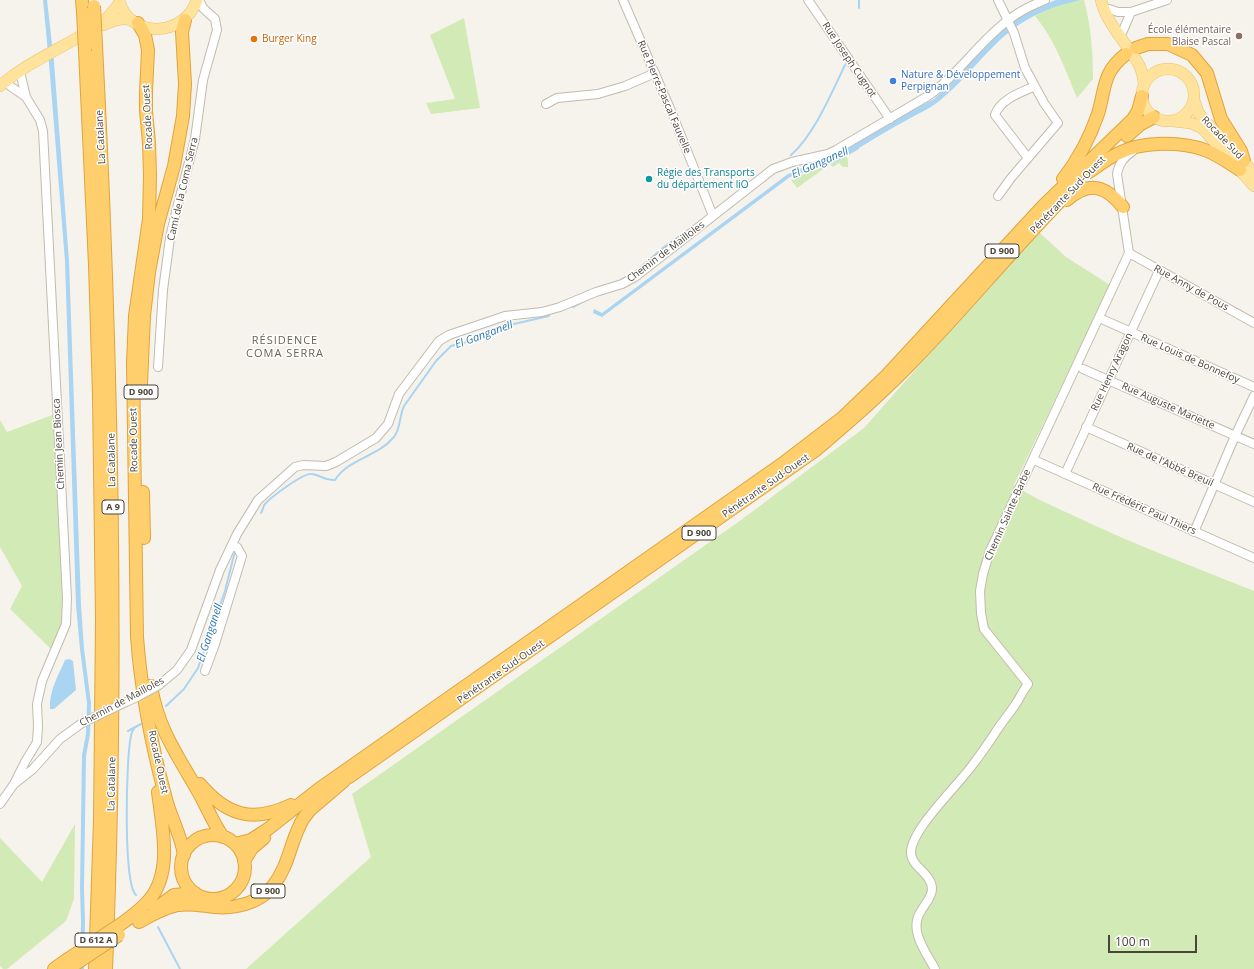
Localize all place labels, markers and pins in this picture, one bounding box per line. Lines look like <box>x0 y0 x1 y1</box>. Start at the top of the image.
place label: École élémentaire Blaise Pascal <box>1148 24 1231 48</box>
marker: École élémentaire Blaise Pascal <box>1234 31 1244 41</box>
place label: Burger King <box>262 33 317 45</box>
marker: Burger King <box>249 34 259 44</box>
place label: Nature & Développement Perpignan <box>901 69 1020 92</box>
marker: Nature & Développement Perpignan <box>888 76 898 86</box>
place label: Régie des Transports du département liO <box>657 167 755 190</box>
marker: Régie des Transports du département liO <box>644 174 654 184</box>

